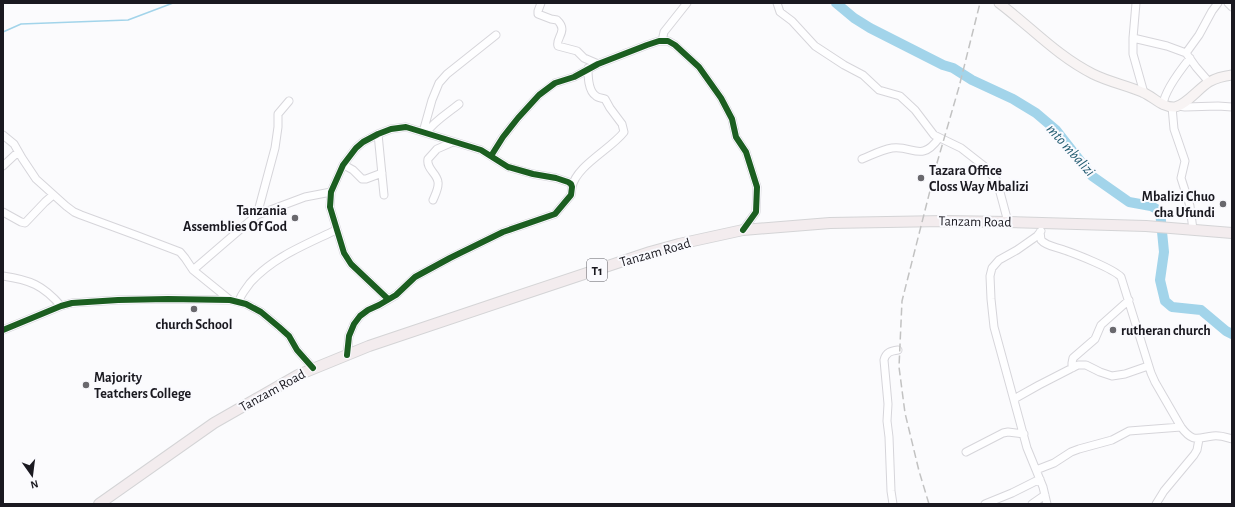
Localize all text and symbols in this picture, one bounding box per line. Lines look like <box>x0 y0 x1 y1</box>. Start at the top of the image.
water label: mto mbalizi <box>1044 121 1098 179</box>
place label: Tazara Office Closs Way Mbalizi <box>929 164 1029 194</box>
marker: Tazara Office Closs Way Mbalizi <box>916 173 926 183</box>
place label: Mbalizi Chuo cha Ufundi <box>1142 190 1215 220</box>
marker: Mbalizi Chuo cha Ufundi <box>1218 199 1228 209</box>
place label: Tanzania Assemblies Of God <box>183 204 288 234</box>
marker: Tanzania Assemblies Of God <box>290 213 300 223</box>
street label: Tanzam Road <box>938 214 1012 230</box>
street label: Tanzam Road <box>618 236 692 270</box>
road number: T1 <box>587 259 607 281</box>
marker: church School <box>189 304 199 314</box>
place label: church School <box>156 318 232 332</box>
place label: rutheran church <box>1121 324 1211 338</box>
marker: rutheran church <box>1108 325 1118 335</box>
street label: Tanzam Road <box>237 367 308 415</box>
place label: Majority Teatchers College <box>94 371 192 401</box>
marker: Majority Teatchers College <box>81 380 91 390</box>
north arrow <box>12 455 52 495</box>
text: N <box>29 478 39 490</box>

